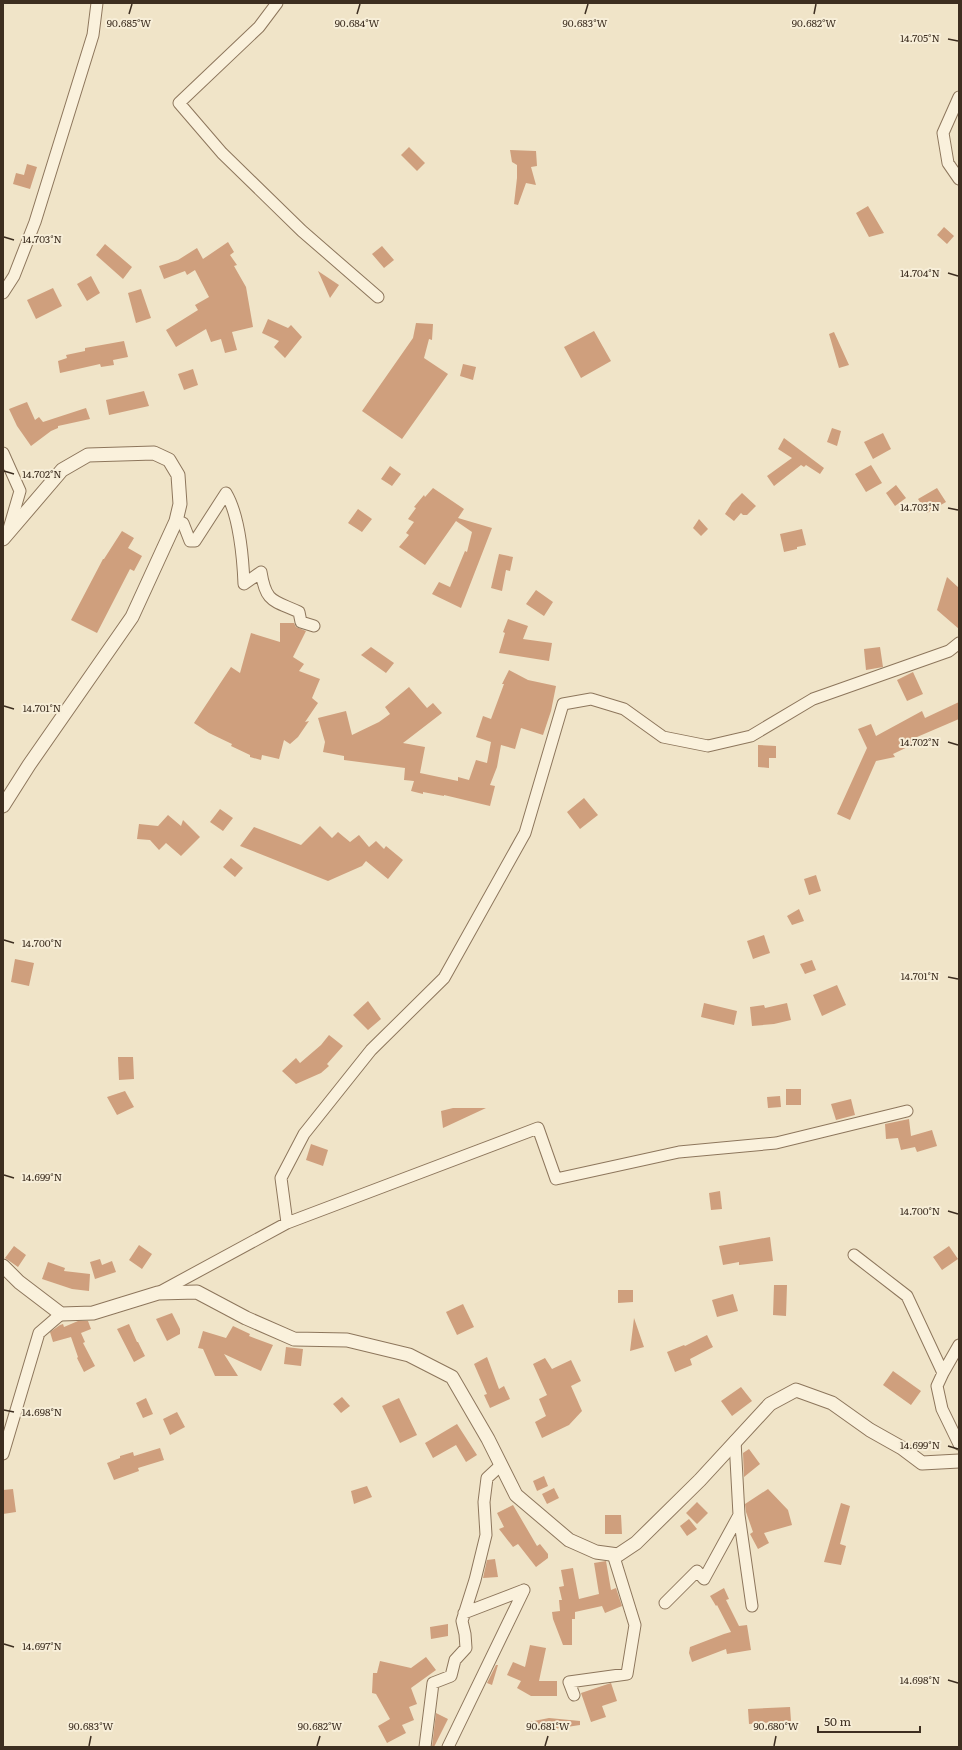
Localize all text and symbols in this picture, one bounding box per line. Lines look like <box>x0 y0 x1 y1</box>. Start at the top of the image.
text: 90.685°W <box>107 15 151 30</box>
text: 90.684°W <box>335 15 379 30</box>
text: 90.683°W <box>563 15 608 30</box>
text: 90.682°W <box>792 15 836 30</box>
text: 14.705°N <box>900 30 940 45</box>
text: 14.703°N <box>22 231 62 246</box>
text: 14.704°N <box>900 265 940 280</box>
text: 14.702°N <box>22 466 62 481</box>
text: 14.703°N <box>900 499 940 514</box>
text: 14.701°N <box>23 700 61 715</box>
text: 14.702°N <box>900 734 940 749</box>
text: 14.700°N <box>22 935 62 950</box>
text: 14.701°N <box>901 968 939 983</box>
text: 14.699°N <box>22 1169 62 1184</box>
text: 14.700°N <box>900 1203 940 1218</box>
text: 14.698°N <box>22 1404 62 1419</box>
text: 14.699°N <box>900 1437 940 1452</box>
text: 14.697°N <box>22 1638 62 1653</box>
text: 14.698°N <box>900 1672 940 1687</box>
scale bar <box>818 1708 920 1734</box>
text: 50 m <box>824 1712 851 1730</box>
text: 90.683°W <box>69 1718 114 1733</box>
text: 90.682°W <box>298 1718 342 1733</box>
text: 90.681°W <box>526 1718 570 1733</box>
text: 90.680°W <box>753 1718 799 1733</box>

